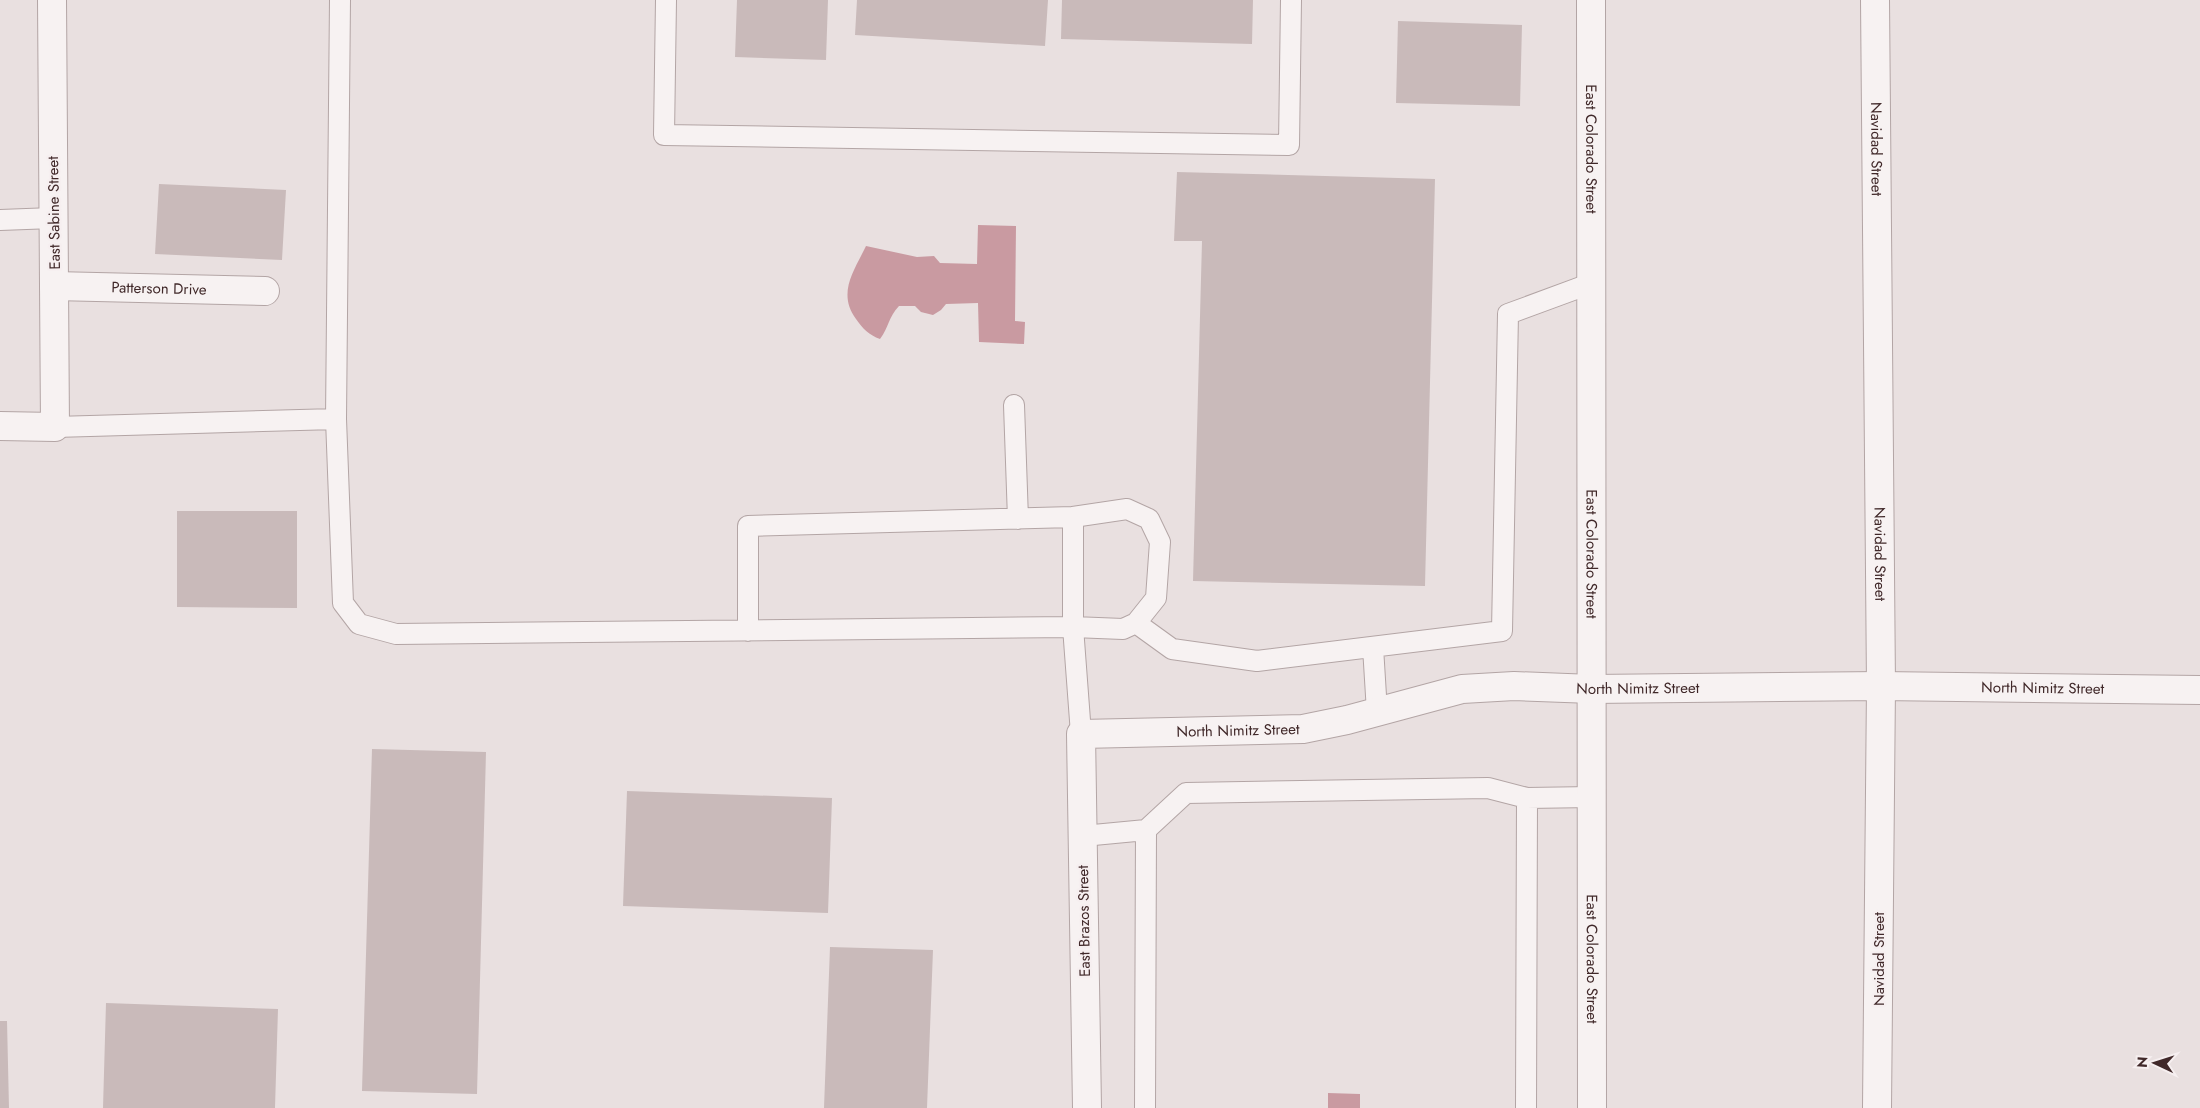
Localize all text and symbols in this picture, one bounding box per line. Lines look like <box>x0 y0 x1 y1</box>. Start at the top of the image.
street label: East Colorado Street <box>1580 84 1602 214</box>
street label: Navidad Street <box>1865 102 1888 196</box>
street label: East Sabine Street <box>42 156 66 270</box>
street label: Patterson Drive <box>111 276 207 301</box>
street label: East Colorado Street <box>1580 489 1603 619</box>
street label: Navidad Street <box>1868 507 1891 601</box>
street label: North Nimitz Street <box>1981 676 2105 700</box>
street label: North Nimitz Street <box>1576 677 1700 700</box>
street label: North Nimitz Street <box>1176 718 1300 743</box>
street label: East Brazos Street <box>1072 865 1096 977</box>
street label: East Colorado Street <box>1581 894 1603 1024</box>
street label: Navidad Street <box>1868 912 1890 1006</box>
north arrow <box>2130 1038 2180 1088</box>
text: N <box>2132 1056 2152 1068</box>

